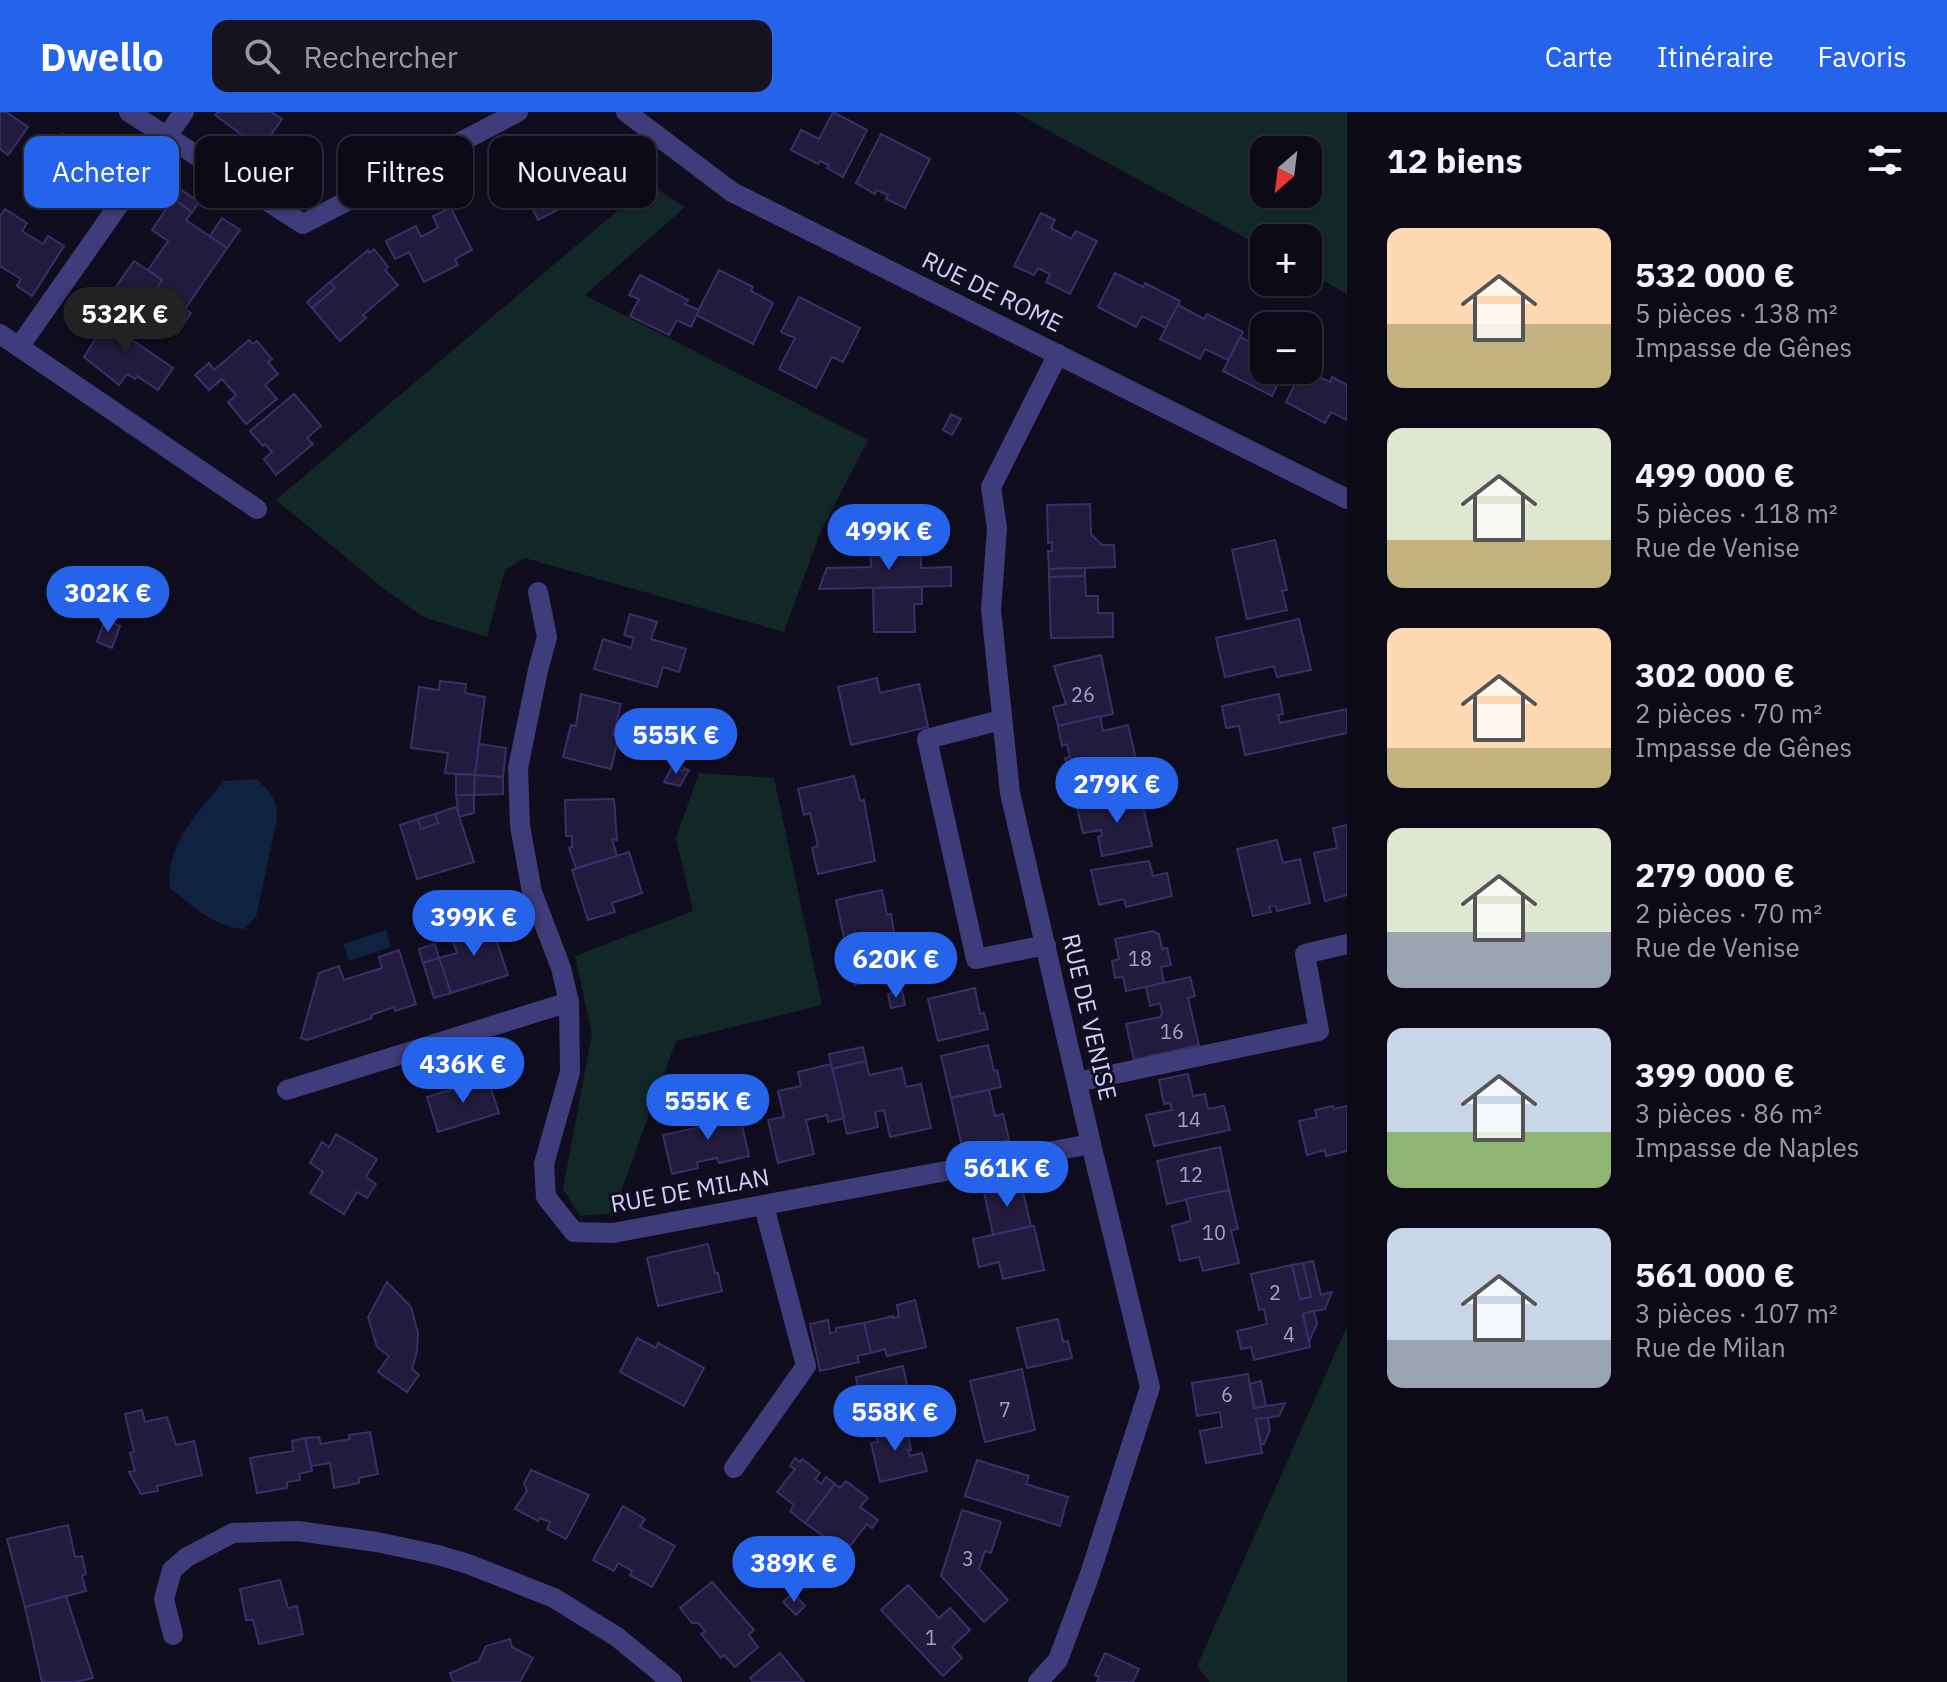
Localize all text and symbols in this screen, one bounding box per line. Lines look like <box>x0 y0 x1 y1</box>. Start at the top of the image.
search box <box>212 20 772 92</box>
text: Dwello <box>40 32 164 81</box>
icon: search <box>240 34 284 78</box>
text: Rechercher <box>304 37 458 76</box>
text: Carte <box>1545 38 1613 75</box>
text: Itinéraire <box>1657 38 1774 75</box>
text: Favoris <box>1818 38 1907 75</box>
chip: Acheter <box>24 136 179 208</box>
chip: Louer <box>195 136 322 208</box>
chip: Filtres <box>338 136 473 208</box>
chip: Nouveau <box>489 136 656 208</box>
north arrow <box>1250 136 1322 208</box>
map controls <box>1250 136 1322 384</box>
text: 12 biens <box>1387 138 1523 182</box>
icon: filters <box>1863 138 1907 182</box>
button: + <box>1250 224 1322 296</box>
street label: RUE DE ROME <box>917 243 1068 339</box>
text: 532 000 € <box>1635 252 1795 296</box>
icon: home <box>1451 260 1547 356</box>
pin: 532K € <box>60 287 190 355</box>
text: 532K € <box>81 296 169 330</box>
text: 5 pièces · 138 m² <box>1635 296 1838 330</box>
button: − <box>1250 312 1322 384</box>
text: Impasse de Gênes <box>1635 330 1852 364</box>
text: 499 000 € <box>1635 452 1795 496</box>
icon: home <box>1451 460 1547 556</box>
text: 5 pièces · 118 m² <box>1635 496 1838 530</box>
pin: 499K € <box>824 504 954 572</box>
text: 499K € <box>845 513 933 547</box>
text: Rue de Venise <box>1635 530 1800 564</box>
pin: 302K € <box>43 566 173 634</box>
text: 302K € <box>64 575 152 609</box>
text: 302 000 € <box>1635 652 1795 696</box>
icon: home <box>1451 660 1547 756</box>
house number: 26 <box>1071 681 1095 708</box>
text: 2 pièces · 70 m² <box>1635 696 1822 730</box>
pin: 555K € <box>611 708 741 776</box>
text: 555K € <box>632 717 720 751</box>
text: Impasse de Gênes <box>1635 730 1852 764</box>
pin: 279K € <box>1052 757 1182 825</box>
text: 279K € <box>1073 766 1161 800</box>
text: 279 000 € <box>1635 852 1795 896</box>
icon: home <box>1451 860 1547 956</box>
pin: 399K € <box>409 890 539 958</box>
text: 2 pièces · 70 m² <box>1635 896 1822 930</box>
text: 399K € <box>430 899 518 933</box>
street label: RUE DE VENISE <box>1055 930 1125 1103</box>
text: Rue de Venise <box>1635 930 1800 964</box>
pin: 620K € <box>831 932 961 1000</box>
text: 620K € <box>852 941 940 975</box>
house number: 18 <box>1128 945 1152 972</box>
house number: 16 <box>1160 1018 1184 1045</box>
pin: 436K € <box>398 1037 528 1105</box>
text: 436K € <box>419 1046 507 1080</box>
text: 399 000 € <box>1635 1052 1795 1096</box>
icon: home <box>1451 1060 1547 1156</box>
pin: 555K € <box>643 1074 773 1142</box>
text: 555K € <box>664 1083 752 1117</box>
text: 3 pièces · 86 m² <box>1635 1096 1822 1130</box>
house number: 14 <box>1177 1106 1201 1133</box>
text: Impasse de Naples <box>1635 1130 1859 1164</box>
pin: 561K € <box>942 1141 1072 1209</box>
text: 561K € <box>963 1150 1051 1184</box>
street label: RUE DE MILAN <box>608 1160 772 1220</box>
house number: 12 <box>1179 1161 1203 1188</box>
house number: 10 <box>1202 1219 1226 1246</box>
text: 561 000 € <box>1635 1252 1795 1296</box>
icon: home <box>1451 1260 1547 1356</box>
house number: 2 <box>1269 1279 1281 1306</box>
text: 3 pièces · 107 m² <box>1635 1296 1838 1330</box>
house number: 4 <box>1283 1321 1295 1348</box>
text: Rue de Milan <box>1635 1330 1786 1364</box>
house number: 6 <box>1221 1381 1233 1408</box>
pin: 558K € <box>830 1385 960 1453</box>
text: 558K € <box>851 1394 939 1428</box>
house number: 7 <box>999 1396 1011 1423</box>
pin: 389K € <box>729 1536 859 1604</box>
text: 389K € <box>750 1545 838 1579</box>
house number: 3 <box>962 1545 974 1572</box>
house number: 1 <box>925 1624 937 1651</box>

